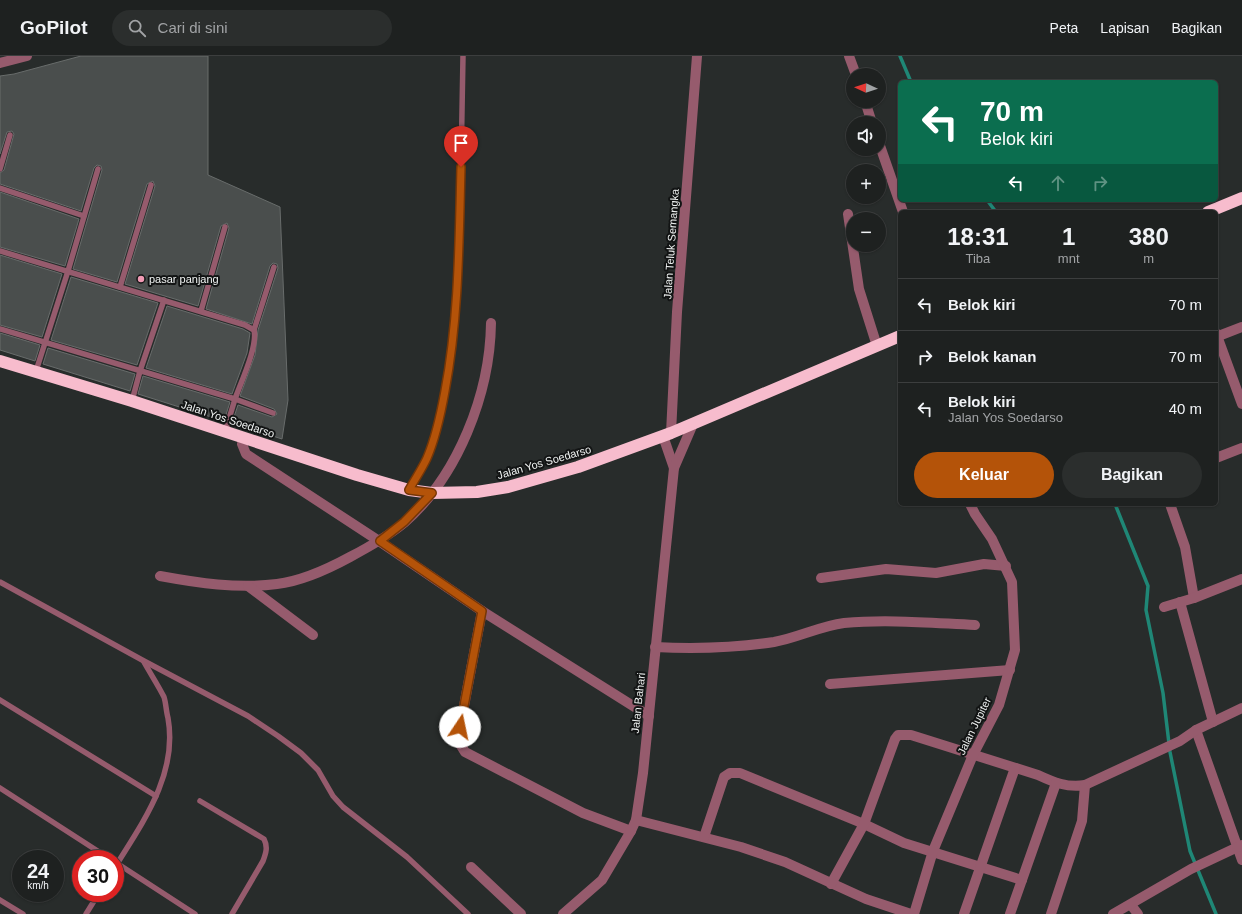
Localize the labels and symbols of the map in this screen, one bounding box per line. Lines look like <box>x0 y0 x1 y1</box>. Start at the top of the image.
north arrow <box>846 68 886 108</box>
pin <box>444 126 478 167</box>
street label: Jalan Teluk Semangka <box>661 188 681 300</box>
place label: pasar panjang <box>149 273 219 285</box>
marker: pasar panjang <box>136 274 146 284</box>
street label: Jalan Yos Soedarso <box>180 398 276 440</box>
street label: Jalan Yos Soedarso <box>496 443 592 481</box>
street label: Jalan Bahari <box>629 672 647 734</box>
street label: Jalan Jupiter <box>955 695 993 757</box>
position arrow <box>439 706 481 748</box>
speed limit sign: 30 <box>72 850 124 902</box>

